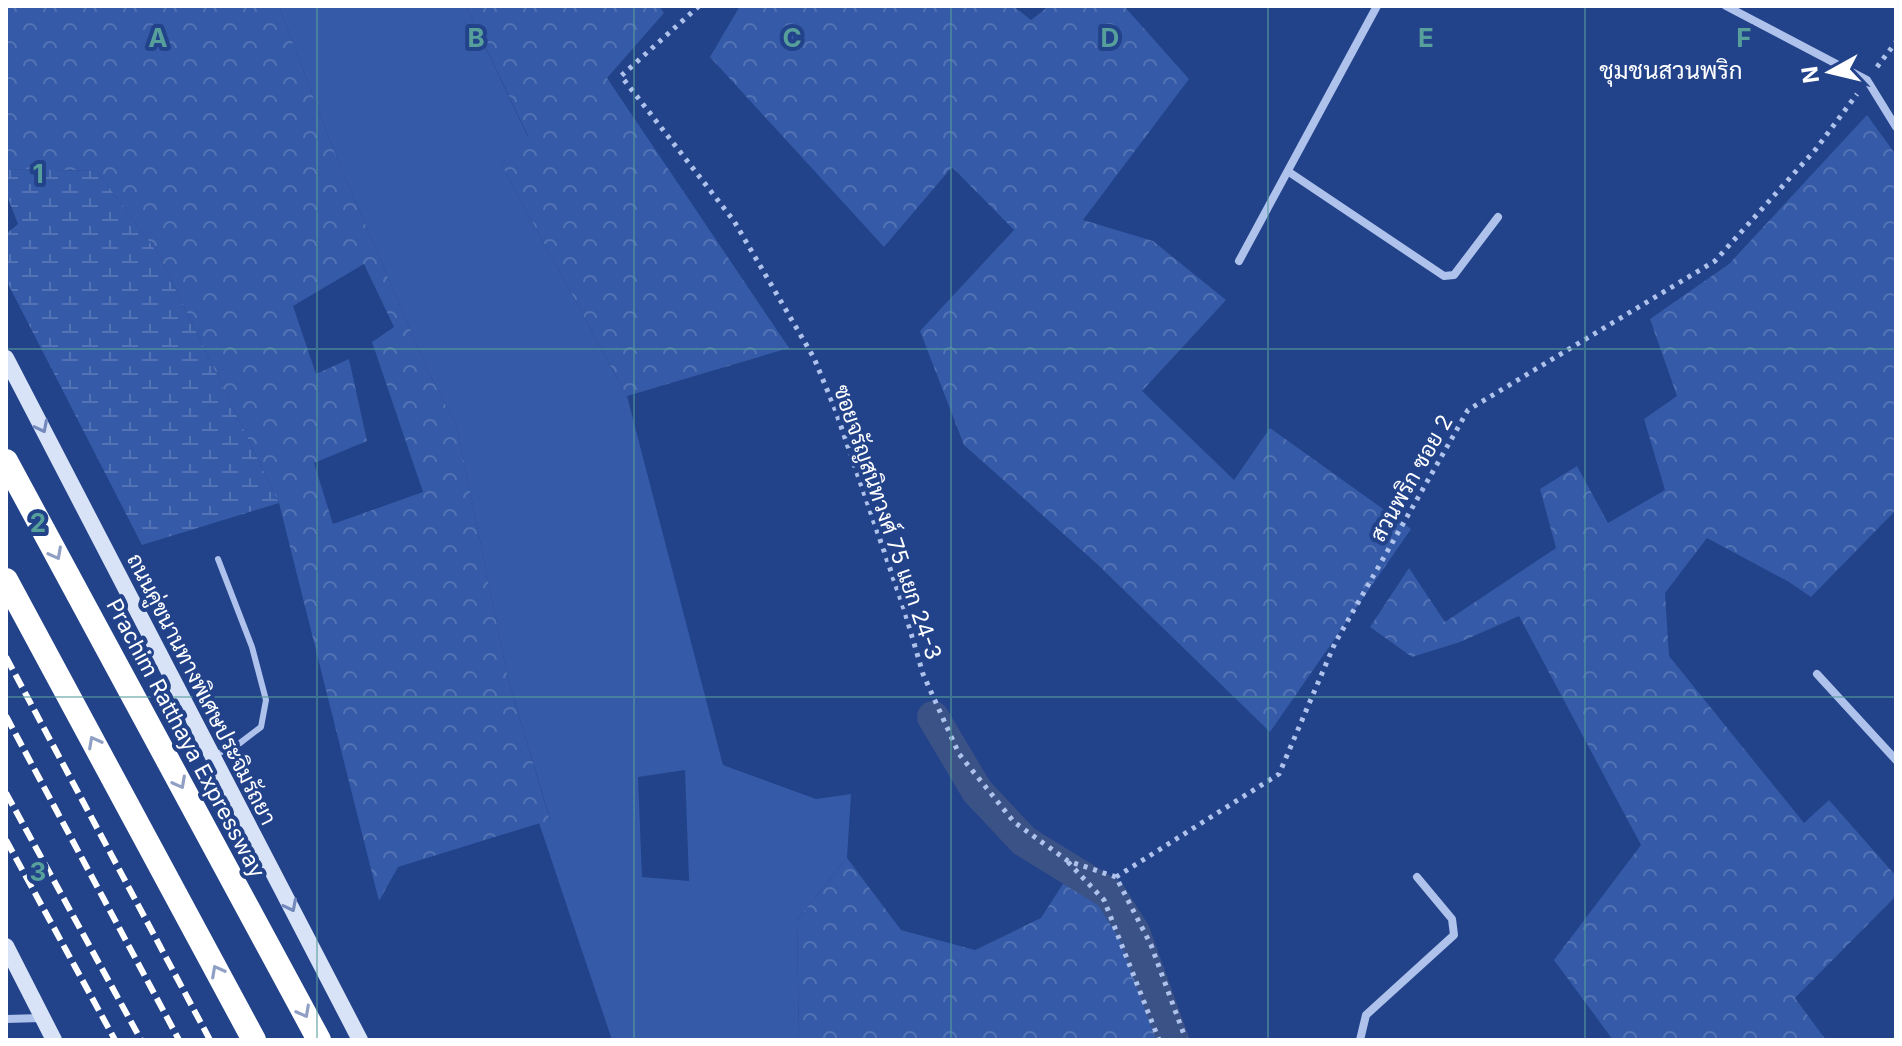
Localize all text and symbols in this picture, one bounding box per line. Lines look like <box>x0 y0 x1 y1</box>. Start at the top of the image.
text: A <box>148 22 168 53</box>
text: B <box>467 22 485 53</box>
text: C <box>782 22 802 53</box>
text: D <box>1101 22 1119 53</box>
text: E <box>1418 22 1434 53</box>
text: F <box>1736 22 1752 53</box>
north arrow <box>1790 32 1870 112</box>
district label: ชุมชนสวนพริก <box>1599 56 1743 87</box>
text: N <box>1796 65 1824 85</box>
text: 1 <box>32 158 44 189</box>
street label: ซอยจรัญสนิทวงศ์ 75 แยก 24-3 <box>828 381 948 663</box>
street label: สวนพริก ซอย 2 <box>1364 410 1458 546</box>
one-way arrow <box>32 419 47 433</box>
text: 2 <box>30 507 46 538</box>
one-way arrow <box>47 546 62 561</box>
street label: ถนนคู่ขนานทางพิเศษประจิมรัถยา <box>119 549 282 830</box>
street label: Prachim Ratthaya Expressway <box>101 594 271 882</box>
one-way arrow <box>88 736 103 751</box>
one-way arrow <box>171 775 186 789</box>
text: 3 <box>30 856 46 887</box>
one-way arrow <box>281 898 296 913</box>
one-way arrow <box>211 966 227 980</box>
one-way arrow <box>294 1003 310 1017</box>

